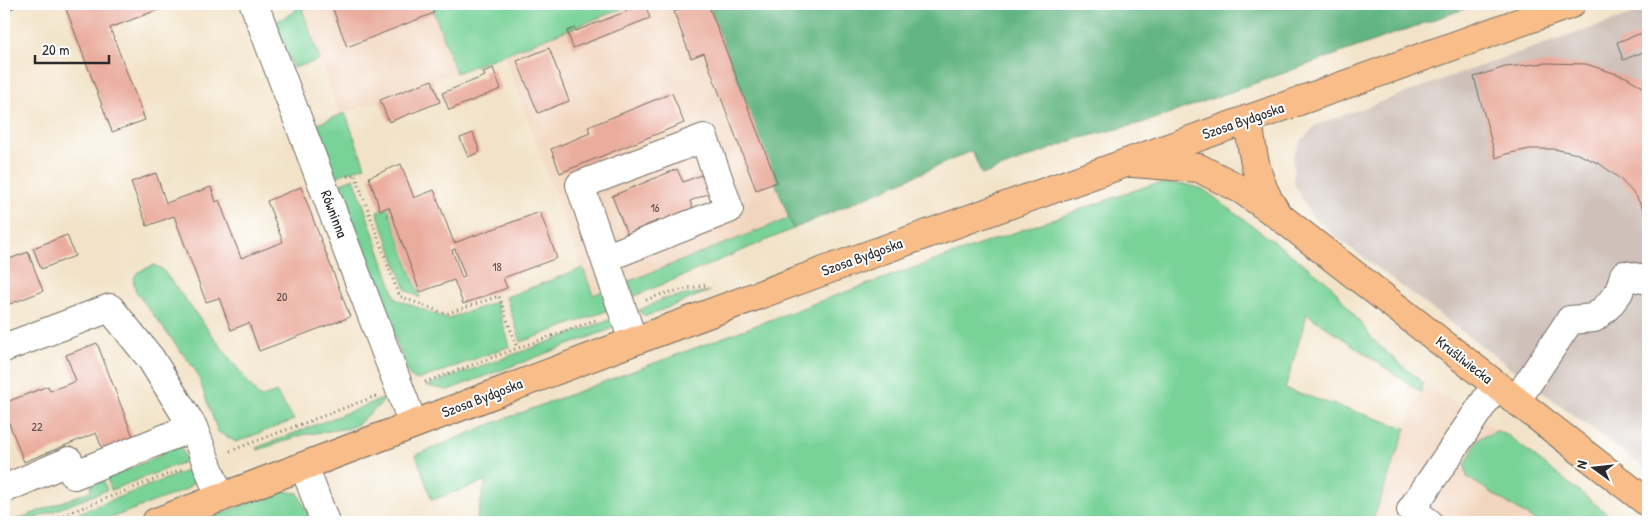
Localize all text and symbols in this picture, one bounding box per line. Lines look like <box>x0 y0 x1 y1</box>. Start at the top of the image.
scale bar <box>35 32 109 64</box>
text: 20 m <box>42 39 69 60</box>
street label: Szosa Bydgoska <box>1199 97 1286 144</box>
street label: Równinna <box>316 187 353 241</box>
house number: 16 <box>650 199 660 216</box>
street label: Szosa Bydgoska <box>818 232 905 281</box>
house number: 18 <box>492 258 502 275</box>
house number: 20 <box>277 288 288 305</box>
street label: Kruśliwiecka <box>1431 331 1497 389</box>
street label: Szosa Bydgoska <box>438 372 525 423</box>
house number: 22 <box>31 418 43 435</box>
north arrow <box>1570 444 1620 494</box>
text: N <box>1571 458 1591 471</box>

